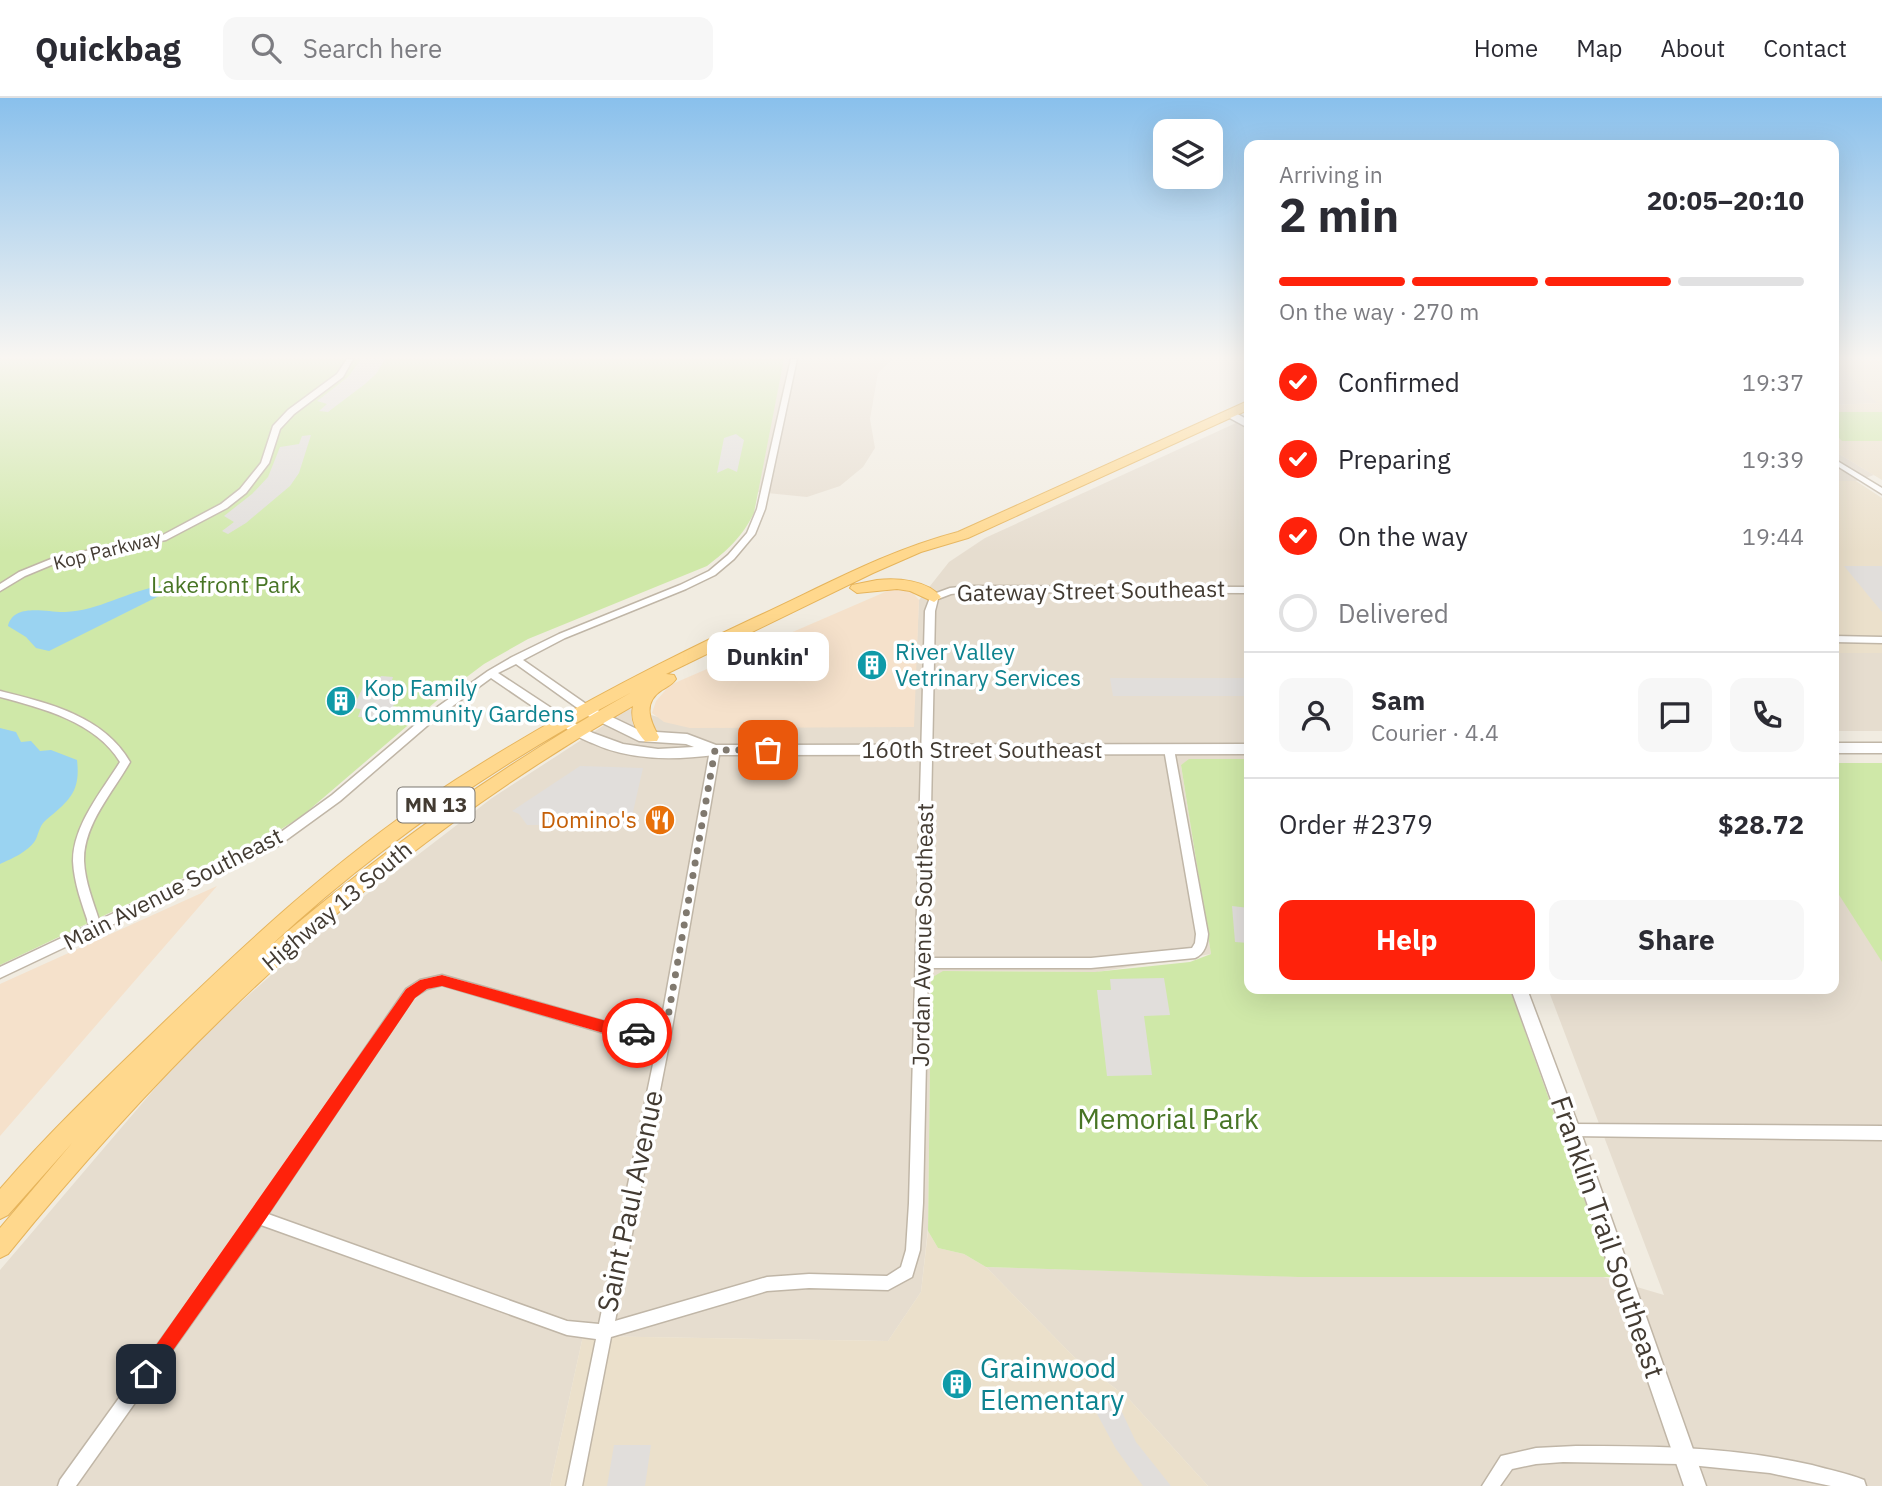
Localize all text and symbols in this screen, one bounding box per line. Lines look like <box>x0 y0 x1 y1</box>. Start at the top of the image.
search box <box>223 17 713 80</box>
text: Quickbag <box>35 27 181 70</box>
icon: search <box>247 29 285 67</box>
text: Search here <box>303 31 442 65</box>
text: Home <box>1474 32 1538 64</box>
text: Map <box>1576 32 1622 64</box>
text: About <box>1660 32 1725 64</box>
text: Contact <box>1763 32 1847 64</box>
map controls <box>1153 119 1223 189</box>
button: layers <box>1153 119 1223 189</box>
text: Arriving in <box>1279 159 1383 189</box>
text: 20:05–20:10 <box>1647 183 1804 217</box>
text: 2 min <box>1279 185 1399 245</box>
text: On the way · 270 m <box>1279 296 1479 326</box>
icon: check <box>1279 363 1317 401</box>
text: Confirmed <box>1338 365 1460 399</box>
text: 19:37 <box>1742 367 1804 397</box>
icon: check <box>1279 440 1317 478</box>
text: Preparing <box>1338 442 1451 476</box>
text: 19:39 <box>1742 444 1804 474</box>
icon: check <box>1279 517 1317 555</box>
text: On the way <box>1338 519 1468 553</box>
text: 19:44 <box>1742 521 1804 551</box>
street label: Kop Parkway <box>51 525 164 575</box>
park label: Lakefront Park <box>151 569 301 599</box>
street label: Gateway Street Southeast <box>957 573 1225 607</box>
text: Delivered <box>1338 596 1449 630</box>
callout: Dunkin' <box>707 631 829 680</box>
place label: River Valley Vetrinary Services <box>895 636 1081 692</box>
text: Dunkin' <box>727 641 809 671</box>
building icon: River Valley Vetrinary Services <box>855 648 889 682</box>
place label: Kop Family Community Gardens <box>364 672 575 728</box>
button: person <box>1279 678 1353 752</box>
button: chat <box>1638 678 1712 752</box>
button: phone <box>1730 678 1804 752</box>
text: Sam <box>1371 683 1425 717</box>
building icon: Kop Family Community Gardens <box>324 684 358 718</box>
text: Courier · 4.4 <box>1371 717 1499 747</box>
pin <box>738 720 798 780</box>
icon: bag <box>749 731 787 769</box>
street label: 160th Street Southeast <box>862 734 1102 764</box>
road number: MN 13 <box>398 788 474 822</box>
restaurant icon: Domino's <box>643 803 677 837</box>
street label: Jordan Avenue Southeast <box>905 803 939 1067</box>
place label: Domino's <box>541 804 637 834</box>
text: Order #2379 <box>1279 807 1433 841</box>
text: $28.72 <box>1718 807 1804 841</box>
street label: Main Avenue Southeast <box>58 820 287 956</box>
street label: Highway 13 South <box>255 834 418 977</box>
button: Help <box>1279 900 1535 980</box>
button: Share <box>1549 900 1804 980</box>
courier <box>602 998 672 1068</box>
icon: car <box>618 1014 656 1052</box>
street label: Saint Paul Avenue <box>588 1087 671 1315</box>
street label: Franklin Trail Southeast <box>1543 1091 1674 1383</box>
park label: Memorial Park <box>1077 1100 1259 1137</box>
pin <box>116 1344 176 1404</box>
place label: Grainwood Elementary <box>980 1349 1124 1418</box>
icon: home <box>127 1355 165 1393</box>
building icon: Grainwood Elementary <box>940 1367 974 1401</box>

